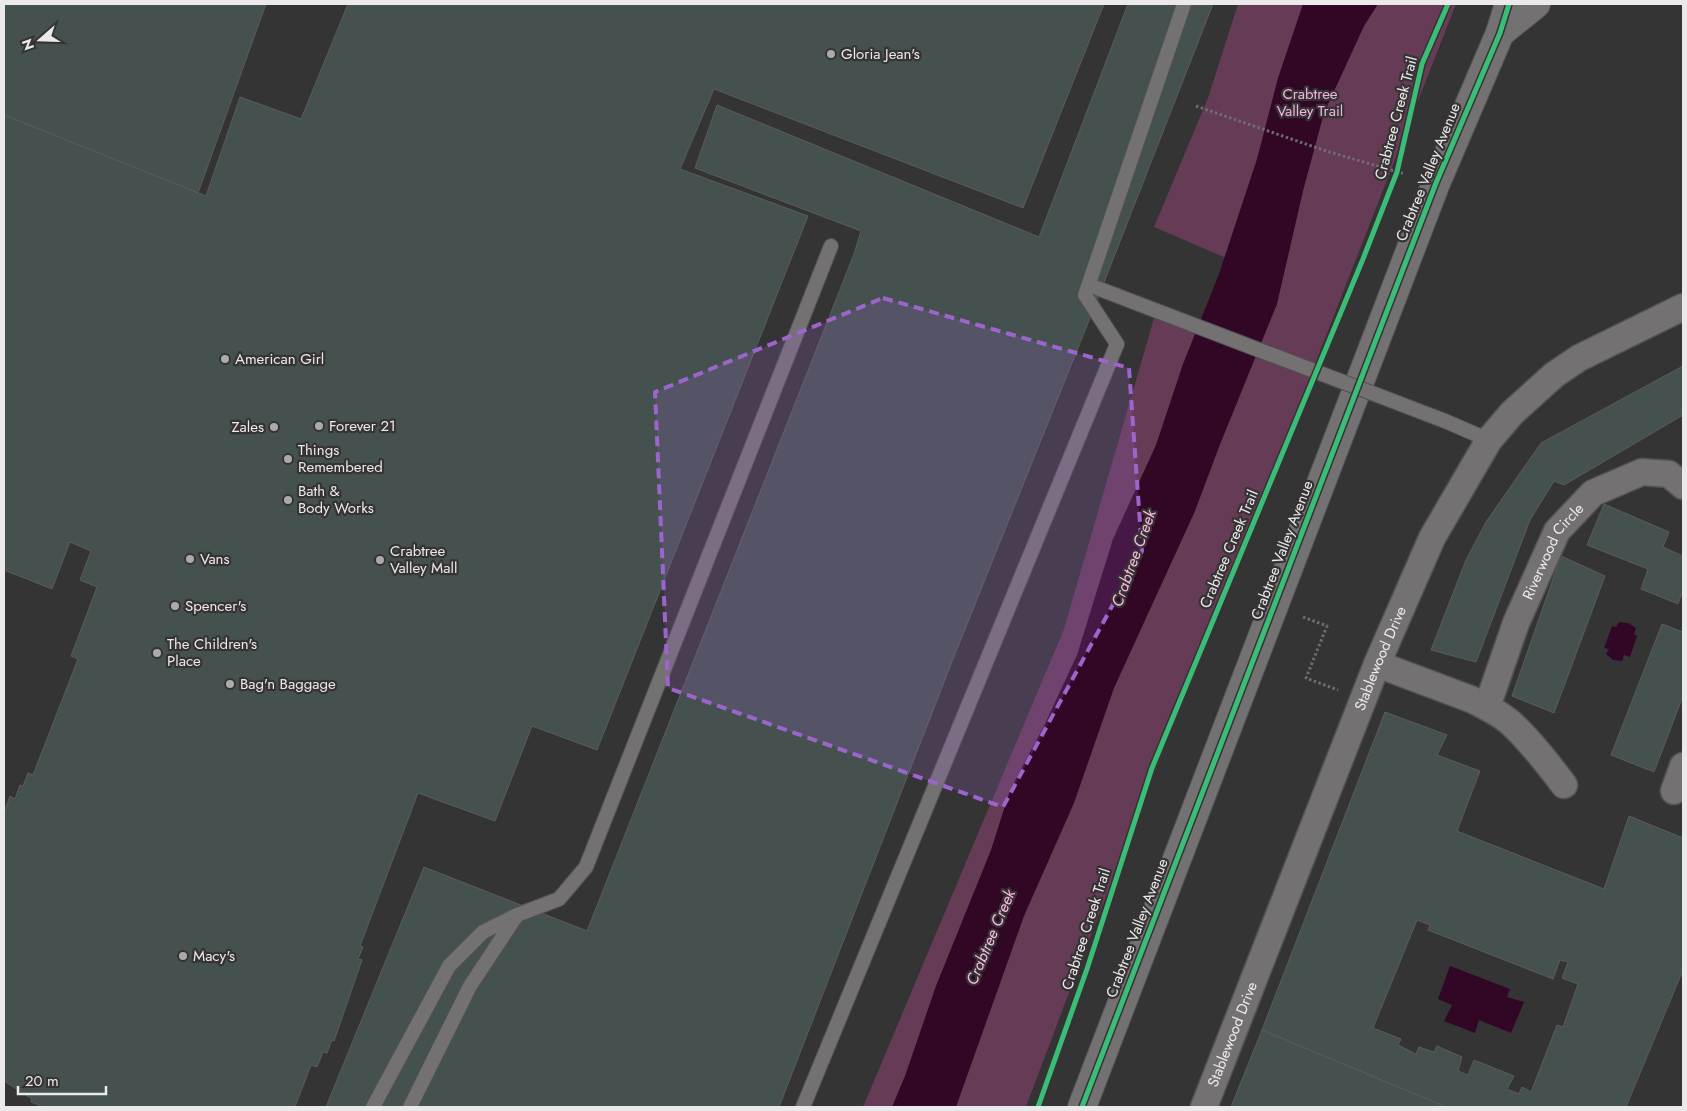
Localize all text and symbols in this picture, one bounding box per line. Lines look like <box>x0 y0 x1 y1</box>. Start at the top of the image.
north arrow <box>15 15 65 65</box>
text: N <box>16 36 39 53</box>
place label: Gloria Jean's <box>841 43 920 65</box>
marker: Gloria Jean's <box>825 48 837 60</box>
street label: Crabtree Creek Trail <box>1369 54 1423 182</box>
park label: Crabtree Valley Trail <box>1277 83 1343 122</box>
street label: Crabtree Valley Avenue <box>1390 99 1466 245</box>
place label: American Girl <box>235 348 324 370</box>
marker: American Girl <box>219 353 231 365</box>
place label: Forever 21 <box>329 415 396 437</box>
place label: Zales <box>231 416 264 438</box>
marker: Forever 21 <box>313 420 325 432</box>
marker: Zales <box>268 421 280 433</box>
place label: Things Remembered <box>298 439 383 478</box>
marker: Things Remembered <box>282 453 294 465</box>
street label: Crabtree Valley Avenue <box>1245 477 1319 623</box>
place label: Bath & Body Works <box>298 480 374 519</box>
street label: Crabtree Creek Trail <box>1194 486 1264 612</box>
marker: Bath & Body Works <box>282 494 294 506</box>
street label: Riverwood Circle <box>1517 498 1589 603</box>
water label: Crabtree Creek <box>1105 505 1162 610</box>
place label: Crabtree Valley Mall <box>390 540 457 579</box>
place label: Vans <box>200 548 230 570</box>
marker: Vans <box>184 553 196 565</box>
marker: Crabtree Valley Mall <box>374 554 386 566</box>
place label: Spencer's <box>185 595 246 617</box>
marker: Spencer's <box>169 600 181 612</box>
street label: Stablewood Drive <box>1349 602 1412 714</box>
place label: The Children's Place <box>167 633 257 672</box>
marker: The Children's Place <box>151 647 163 659</box>
place label: Bag'n Baggage <box>240 673 336 695</box>
marker: Bag'n Baggage <box>224 678 236 690</box>
street label: Crabtree Valley Avenue <box>1100 855 1174 1001</box>
street label: Crabtree Creek Trail <box>1056 865 1116 993</box>
water label: Crabtree Creek <box>960 885 1021 989</box>
place label: Macy's <box>193 945 235 967</box>
marker: Macy's <box>177 950 189 962</box>
street label: Stablewood Drive <box>1202 978 1263 1090</box>
scale bar <box>18 1064 105 1096</box>
text: 20 m <box>25 1070 59 1092</box>

